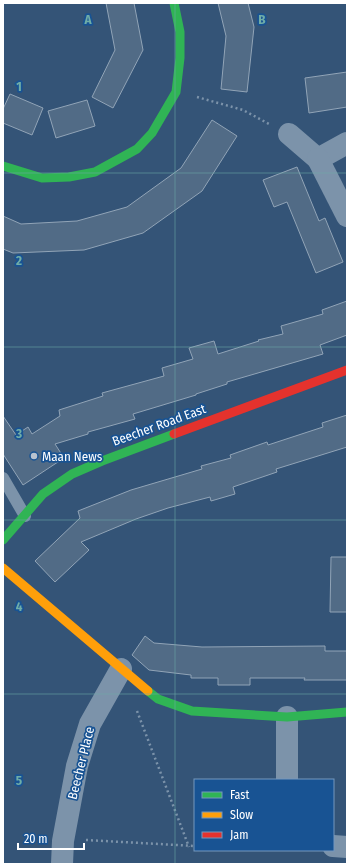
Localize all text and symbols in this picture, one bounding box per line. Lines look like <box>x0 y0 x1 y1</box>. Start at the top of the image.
text: A <box>83 12 92 27</box>
text: B <box>258 12 266 27</box>
text: 1 <box>16 79 22 94</box>
text: 2 <box>15 253 22 268</box>
street label: Beecher Road East <box>110 401 209 449</box>
text: 3 <box>15 426 22 441</box>
place label: Maan News <box>42 449 103 464</box>
marker: Maan News <box>29 451 39 461</box>
text: 4 <box>16 599 23 614</box>
street label: Beecher Place <box>65 725 97 801</box>
text: 5 <box>16 773 22 788</box>
legend <box>194 779 334 851</box>
text: Fast <box>230 788 249 802</box>
text: Slow <box>230 808 253 822</box>
scale bar <box>18 825 84 851</box>
text: Jam <box>230 828 248 842</box>
text: 20 m <box>24 832 48 846</box>

